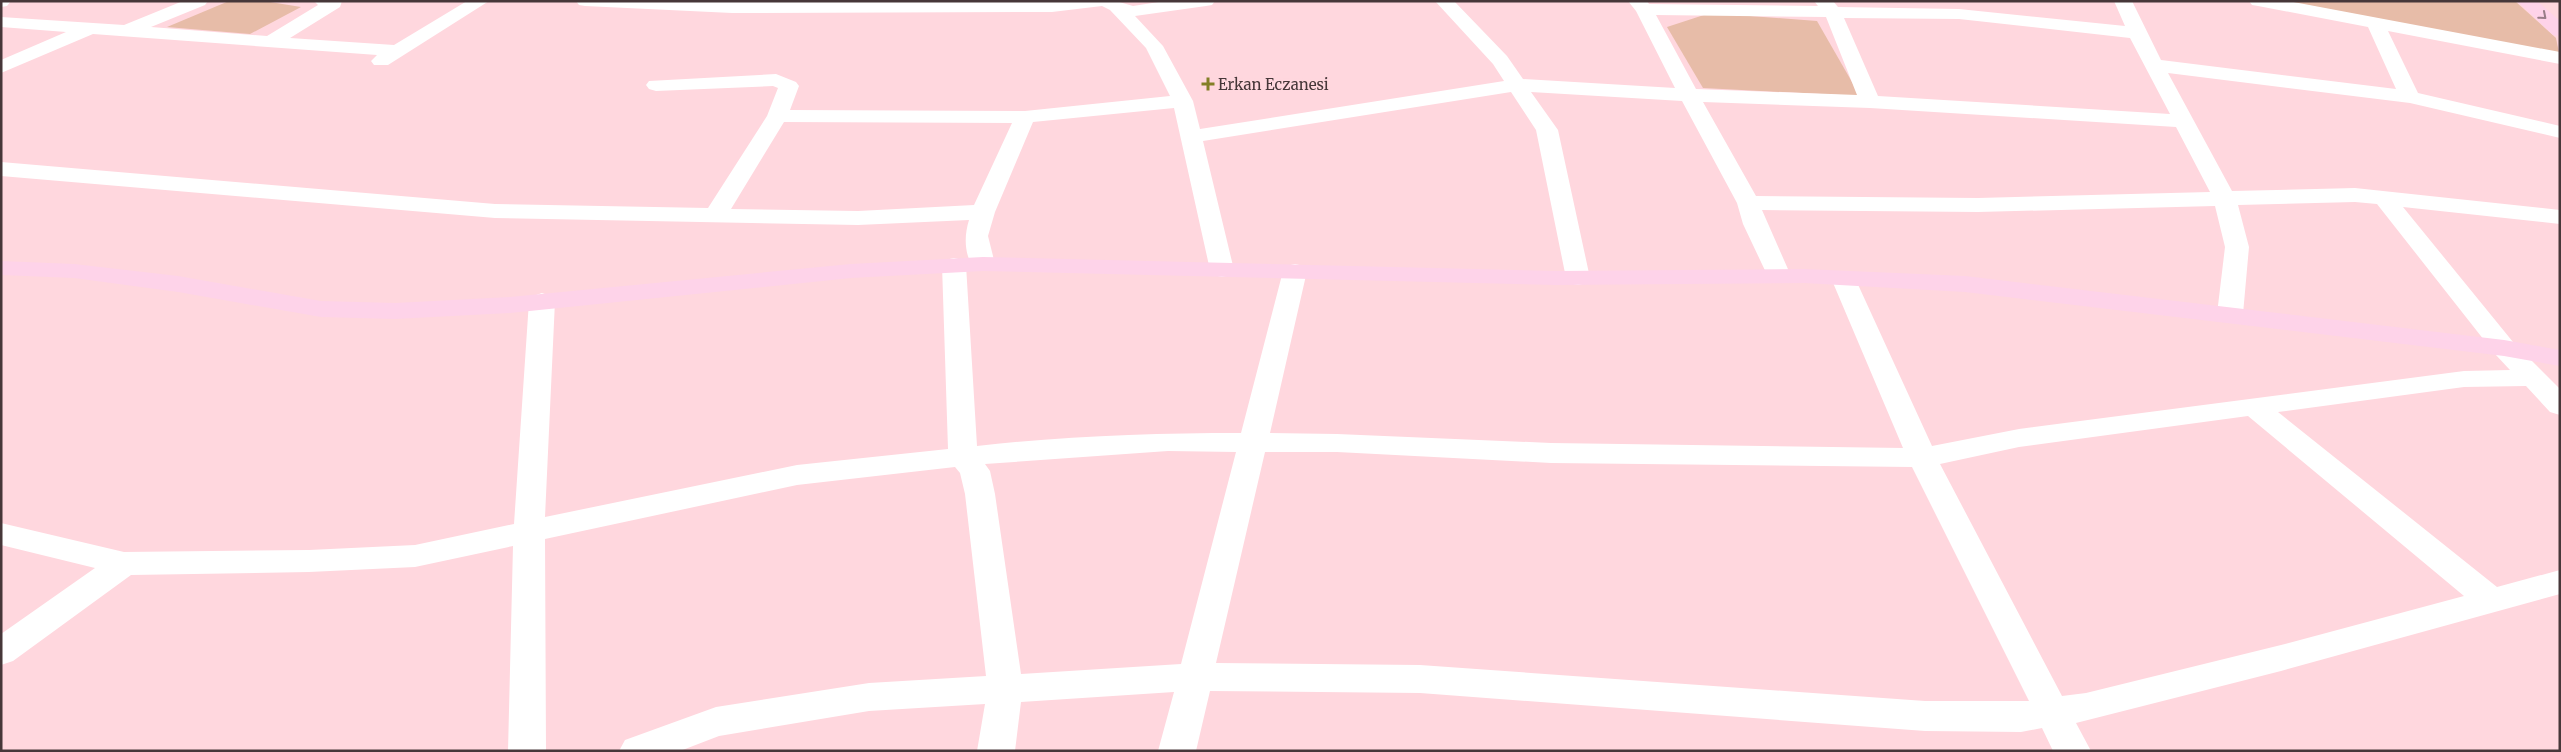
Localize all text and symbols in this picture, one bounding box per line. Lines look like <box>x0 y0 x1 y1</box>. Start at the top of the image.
one-way arrow <box>2538 10 2547 19</box>
place label: Erkan Eczanesi <box>1218 75 1329 94</box>
marker: Erkan Eczanesi <box>1202 78 1214 90</box>

